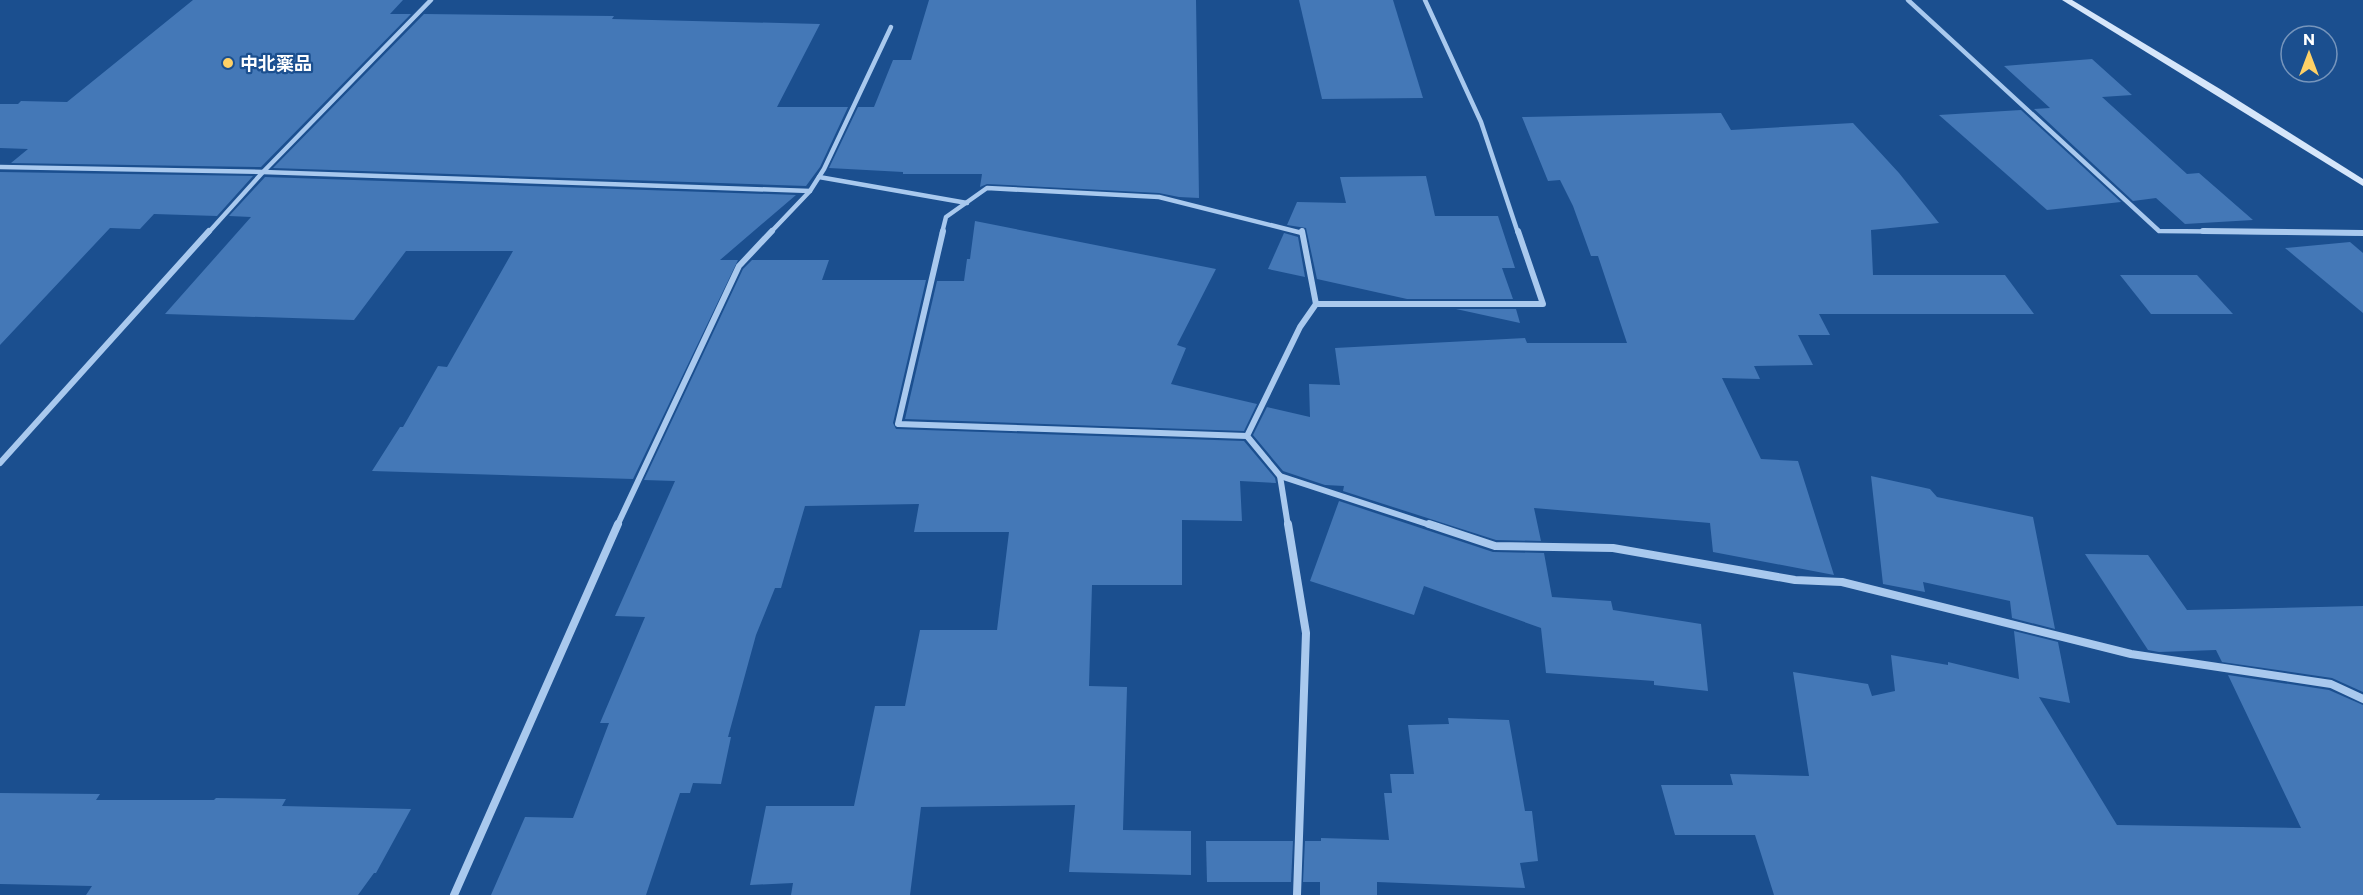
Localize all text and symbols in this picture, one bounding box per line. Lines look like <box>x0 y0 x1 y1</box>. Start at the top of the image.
north arrow <box>2279 24 2339 84</box>
text: N <box>2303 29 2315 48</box>
place label: 中北薬品 <box>240 52 312 74</box>
marker: 中北薬品 <box>221 56 235 70</box>

